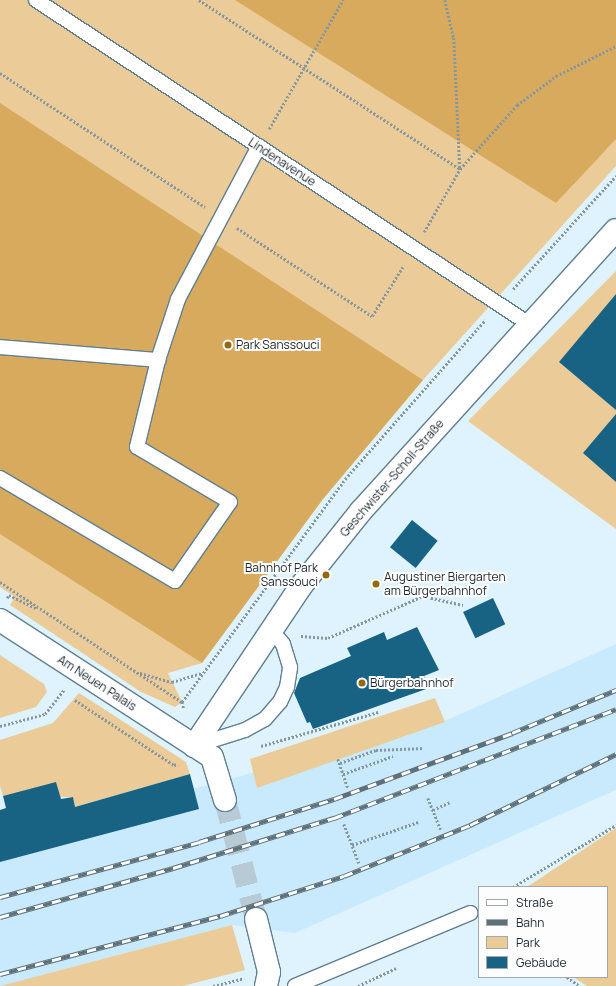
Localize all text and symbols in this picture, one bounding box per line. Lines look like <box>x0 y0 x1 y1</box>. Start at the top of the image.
street label: Lindenavenue <box>246 135 318 189</box>
place label: Park Sanssouci <box>236 338 320 352</box>
marker: Park Sanssouci <box>223 340 233 350</box>
street label: Geschwister-Scholl-Straße <box>337 416 447 540</box>
place label: Bahnhof Park Sanssouci <box>245 561 318 589</box>
marker: Bahnhof Park Sanssouci <box>321 570 331 580</box>
place label: Augustiner Biergarten am Bürgerbahnhof <box>384 570 506 598</box>
marker: Augustiner Biergarten am Bürgerbahnhof <box>371 579 381 589</box>
street label: Am Neuen Palais <box>55 652 139 714</box>
place label: Bürgerbahnhof <box>370 676 454 690</box>
marker: Bürgerbahnhof <box>357 678 367 688</box>
legend <box>478 886 608 978</box>
text: Straße <box>516 894 553 911</box>
text: Bahn <box>516 914 544 931</box>
text: Park <box>516 934 540 951</box>
text: Gebäude <box>516 954 567 971</box>

